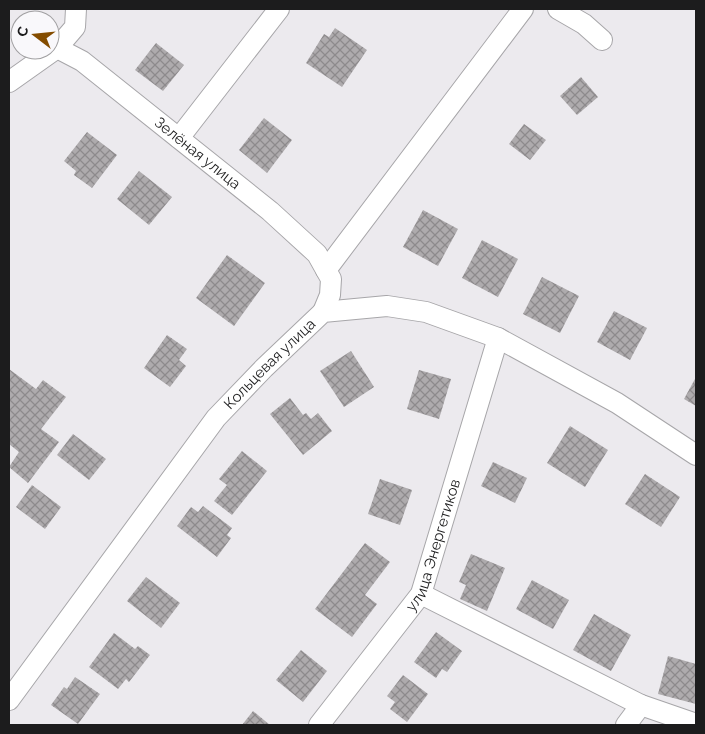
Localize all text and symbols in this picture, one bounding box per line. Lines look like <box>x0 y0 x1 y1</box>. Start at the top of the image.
north arrow <box>10 10 60 60</box>
text: С <box>13 24 32 38</box>
street label: Зелёная улица <box>151 113 244 193</box>
street label: Кольцевая улица <box>220 315 319 413</box>
street label: улица Энергетиков <box>402 477 464 615</box>

